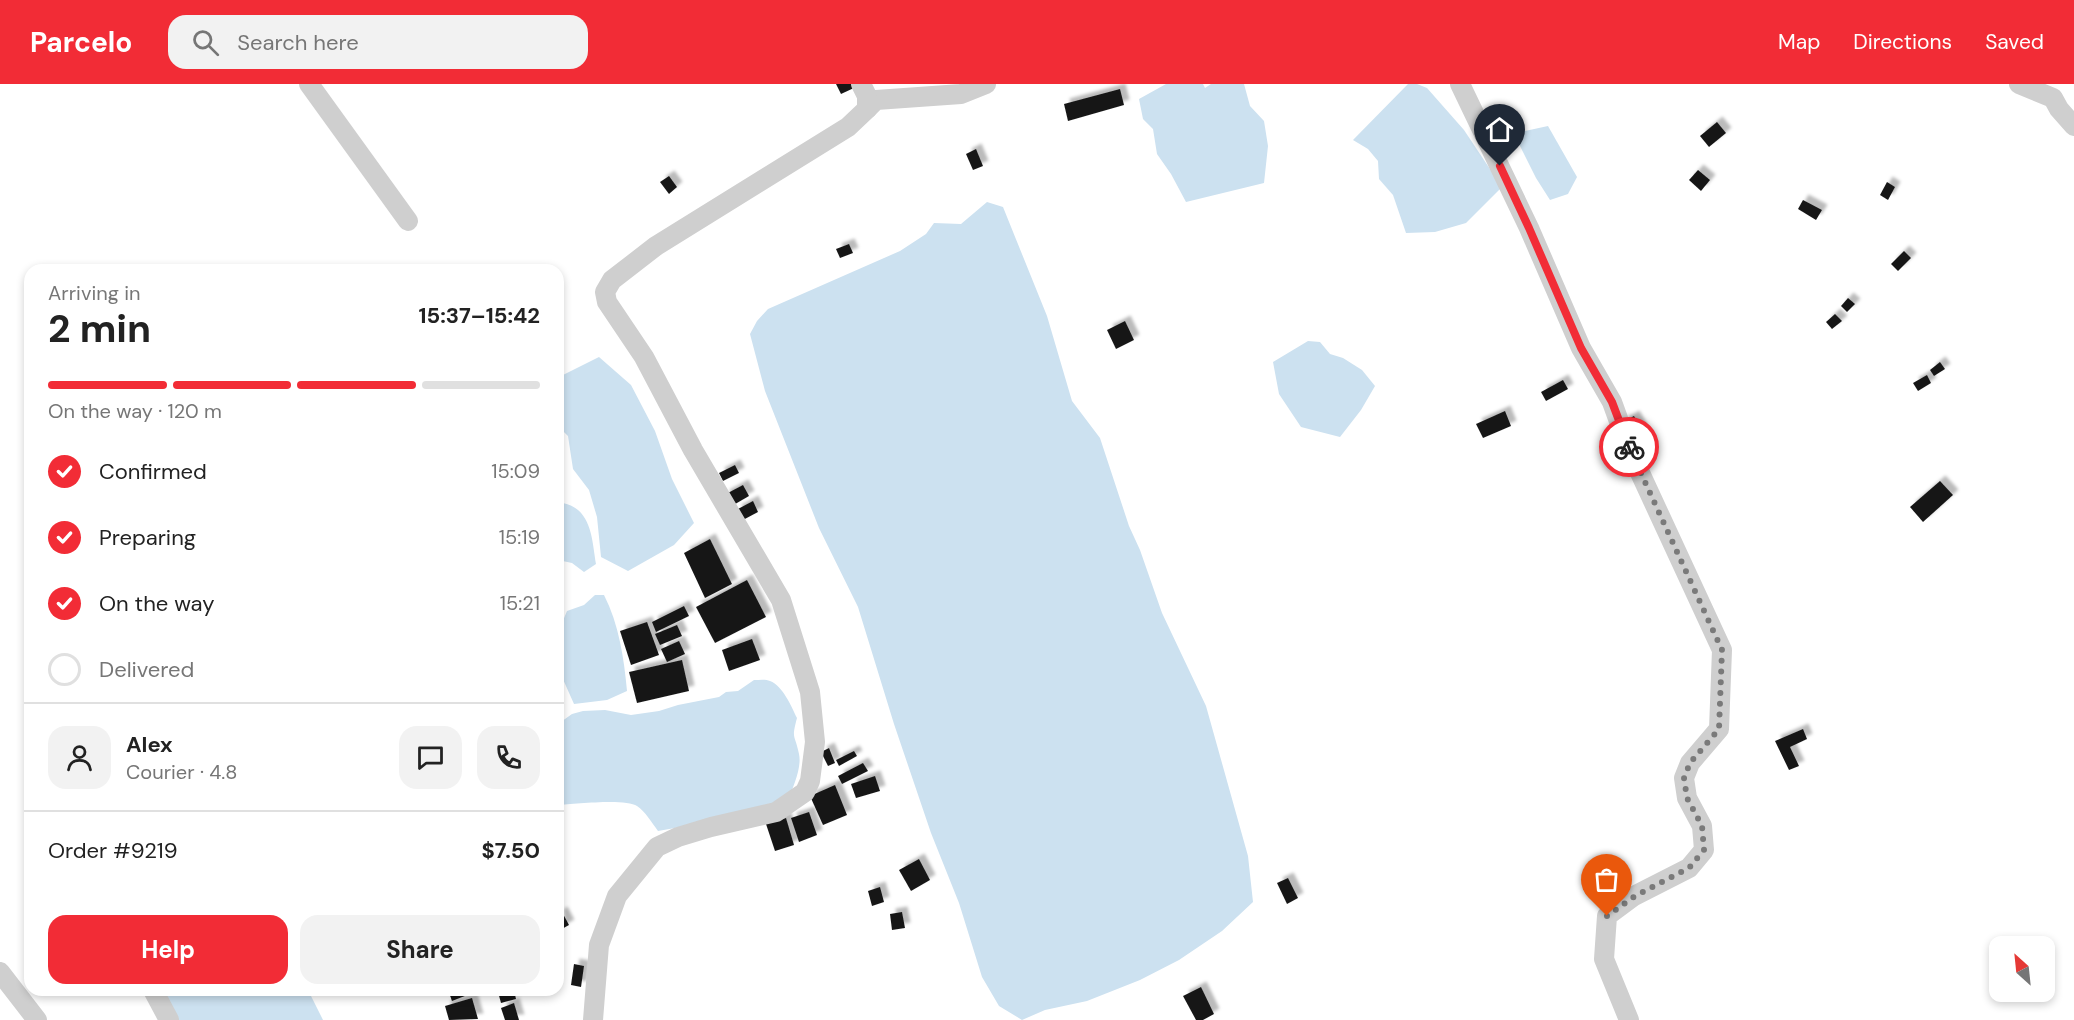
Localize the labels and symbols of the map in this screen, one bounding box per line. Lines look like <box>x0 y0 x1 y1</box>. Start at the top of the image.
pin <box>1474 104 1525 166</box>
courier <box>1599 417 1659 477</box>
pin <box>1581 854 1632 916</box>
north arrow <box>1989 936 2055 1002</box>

